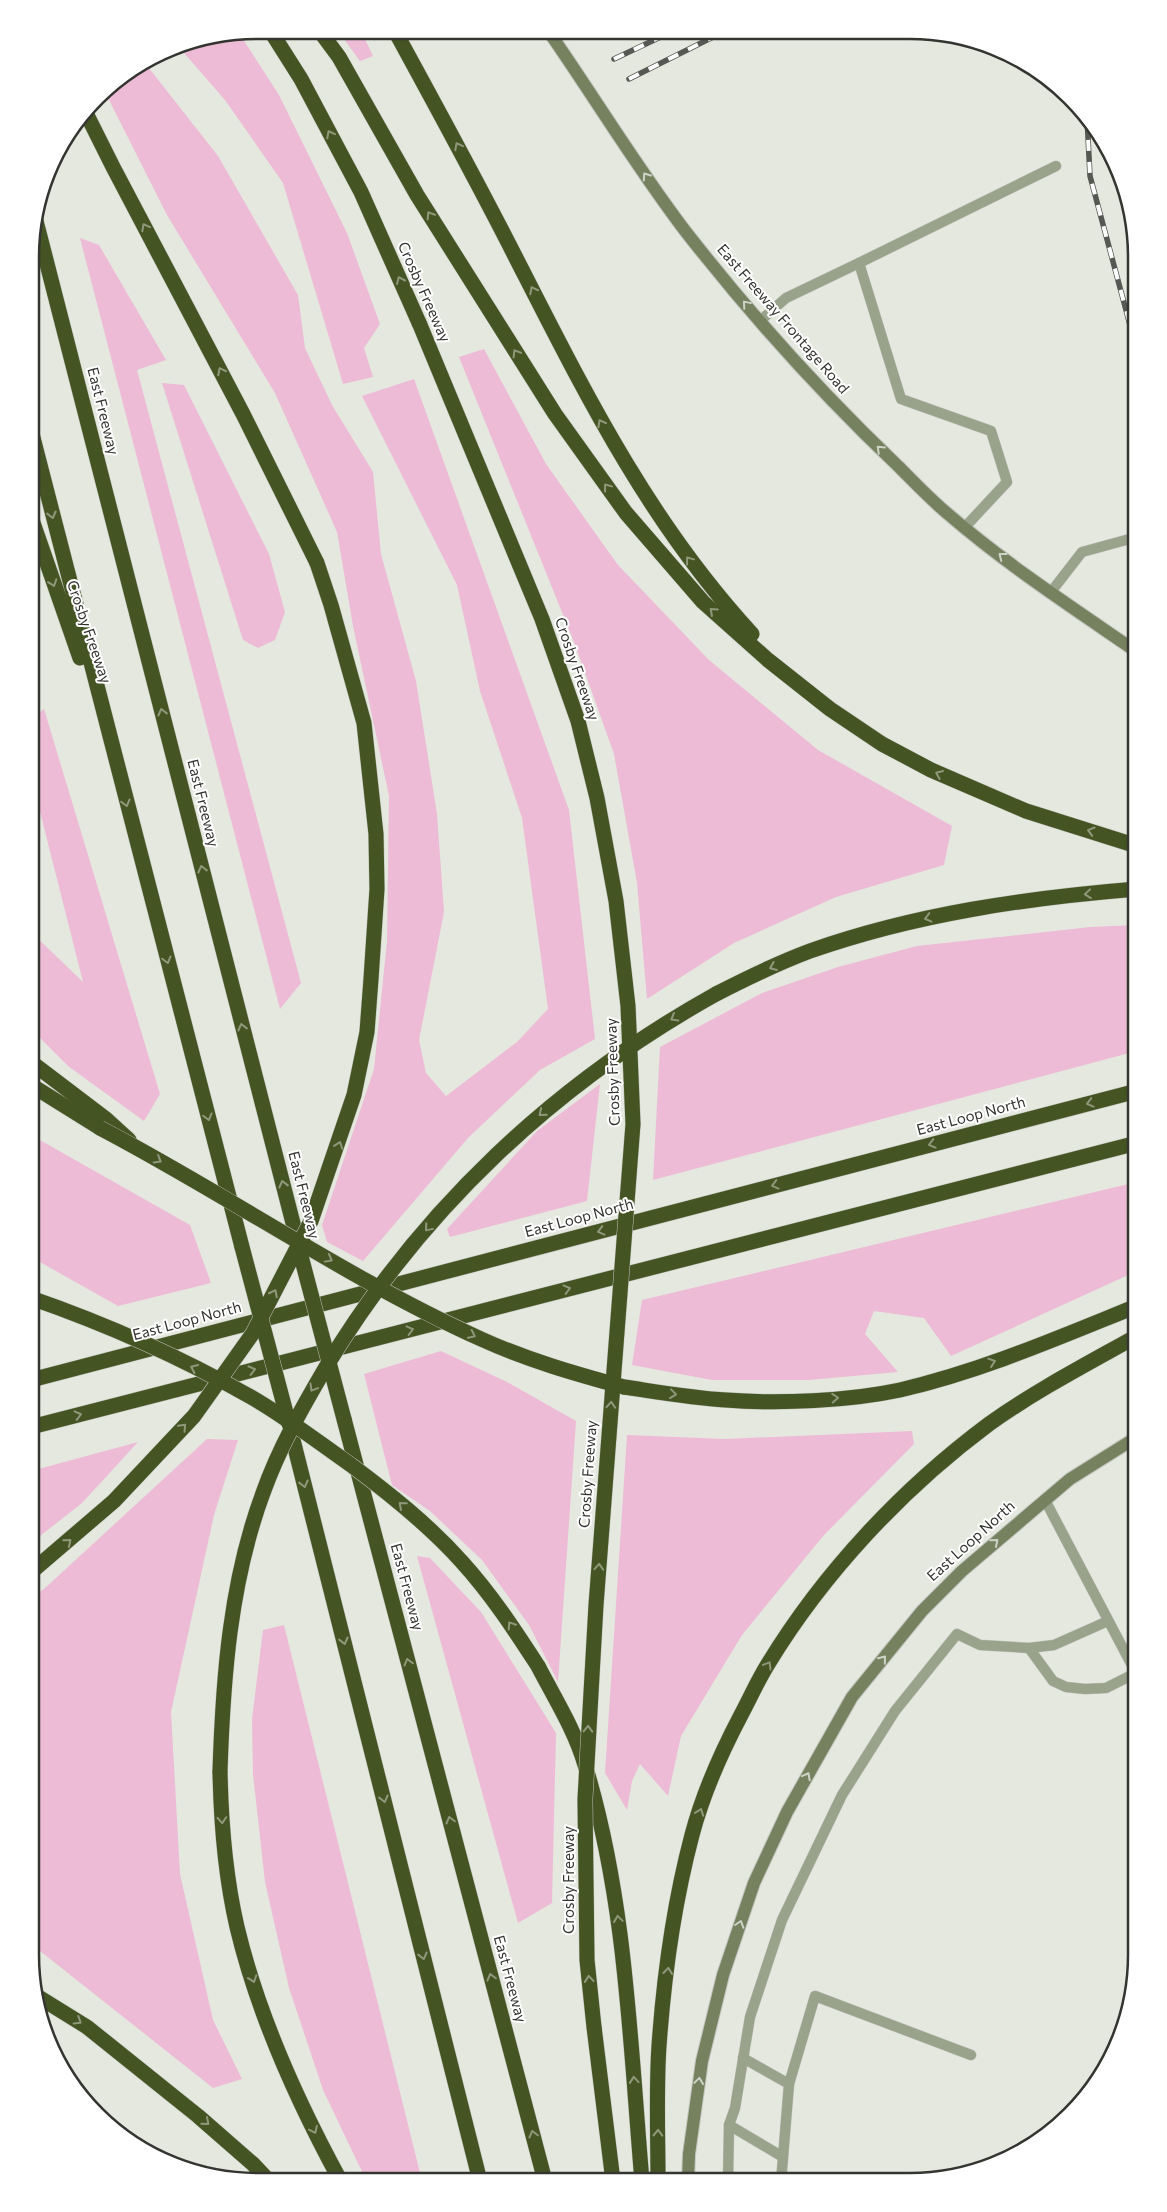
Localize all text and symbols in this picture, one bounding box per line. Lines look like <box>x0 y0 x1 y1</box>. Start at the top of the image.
one-way arrow <box>326 130 336 139</box>
one-way arrow <box>454 142 464 151</box>
one-way arrow <box>643 172 652 182</box>
one-way arrow <box>426 211 436 220</box>
one-way arrow <box>141 224 151 233</box>
street label: Crosby Freeway <box>395 239 455 345</box>
street label: East Freeway Frontage Road <box>714 240 854 397</box>
one-way arrow <box>395 276 406 285</box>
one-way arrow <box>529 286 539 295</box>
one-way arrow <box>743 301 752 310</box>
one-way arrow <box>513 349 523 358</box>
street label: East Freeway <box>84 365 124 457</box>
one-way arrow <box>217 367 227 376</box>
one-way arrow <box>598 419 608 428</box>
one-way arrow <box>876 446 885 455</box>
one-way arrow <box>604 483 613 493</box>
one-way arrow <box>47 511 57 519</box>
one-way arrow <box>999 553 1008 561</box>
one-way arrow <box>686 556 695 566</box>
one-way arrow <box>48 578 58 586</box>
street label: Crosby Freeway <box>64 578 116 686</box>
one-way arrow <box>709 607 718 616</box>
street label: Crosby Freeway <box>552 615 604 723</box>
one-way arrow <box>157 708 167 716</box>
street label: East Freeway <box>184 757 224 849</box>
one-way arrow <box>935 769 944 780</box>
one-way arrow <box>120 799 131 807</box>
one-way arrow <box>1087 826 1095 836</box>
one-way arrow <box>197 865 208 874</box>
one-way arrow <box>1084 888 1092 899</box>
one-way arrow <box>923 912 932 923</box>
one-way arrow <box>161 956 172 965</box>
one-way arrow <box>769 960 778 971</box>
one-way arrow <box>670 1011 679 1021</box>
street label: Crosby Freeway <box>601 1018 623 1126</box>
one-way arrow <box>238 1023 248 1031</box>
street label: East Loop North <box>914 1092 1027 1138</box>
one-way arrow <box>1085 1097 1094 1108</box>
one-way arrow <box>539 1107 548 1116</box>
one-way arrow <box>203 1113 213 1121</box>
one-way arrow <box>928 1138 937 1149</box>
one-way arrow <box>333 1141 343 1149</box>
street label: East Freeway <box>285 1149 325 1241</box>
one-way arrow <box>153 1153 162 1163</box>
one-way arrow <box>278 1179 289 1188</box>
one-way arrow <box>771 1179 780 1190</box>
street label: East Loop North <box>522 1194 635 1240</box>
one-way arrow <box>425 1222 434 1231</box>
one-way arrow <box>597 1225 606 1236</box>
one-way arrow <box>323 1253 332 1263</box>
one-way arrow <box>562 1285 571 1295</box>
one-way arrow <box>267 1289 278 1298</box>
street label: East Loop North <box>130 1297 243 1343</box>
one-way arrow <box>405 1325 414 1336</box>
one-way arrow <box>467 1329 476 1339</box>
one-way arrow <box>988 1357 996 1367</box>
one-way arrow <box>190 1363 199 1374</box>
one-way arrow <box>248 1365 257 1376</box>
one-way arrow <box>310 1383 320 1392</box>
one-way arrow <box>668 1388 677 1398</box>
one-way arrow <box>831 1393 839 1404</box>
one-way arrow <box>605 1401 616 1409</box>
one-way arrow <box>73 1410 82 1421</box>
street label: Crosby Freeway <box>574 1419 600 1528</box>
one-way arrow <box>177 1424 186 1433</box>
one-way arrow <box>298 1479 309 1488</box>
street label: East Loop North <box>923 1496 1018 1584</box>
one-way arrow <box>398 1502 407 1511</box>
one-way arrow <box>62 1539 71 1547</box>
one-way arrow <box>989 1539 998 1548</box>
street label: East Freeway <box>388 1541 428 1633</box>
one-way arrow <box>593 1563 604 1571</box>
one-way arrow <box>508 1621 517 1630</box>
one-way arrow <box>338 1637 349 1646</box>
one-way arrow <box>877 1656 886 1665</box>
one-way arrow <box>404 1659 414 1667</box>
one-way arrow <box>761 1661 771 1670</box>
one-way arrow <box>583 1725 593 1732</box>
one-way arrow <box>801 1772 811 1781</box>
one-way arrow <box>378 1794 388 1802</box>
one-way arrow <box>694 1808 704 1816</box>
one-way arrow <box>445 1815 456 1824</box>
one-way arrow <box>216 1816 227 1824</box>
street label: Crosby Freeway <box>559 1826 577 1934</box>
one-way arrow <box>613 1914 624 1922</box>
one-way arrow <box>734 1920 744 1928</box>
street label: East Freeway <box>491 1933 531 2025</box>
one-way arrow <box>418 1952 428 1960</box>
one-way arrow <box>662 1966 673 1974</box>
one-way arrow <box>487 1973 497 1981</box>
one-way arrow <box>247 1974 257 1983</box>
one-way arrow <box>584 1975 595 1983</box>
one-way arrow <box>73 2015 82 2025</box>
one-way arrow <box>628 2076 639 2084</box>
one-way arrow <box>694 2077 704 2085</box>
one-way arrow <box>200 2116 209 2125</box>
one-way arrow <box>308 2124 318 2133</box>
one-way arrow <box>653 2128 663 2136</box>
one-way arrow <box>528 2130 538 2138</box>

